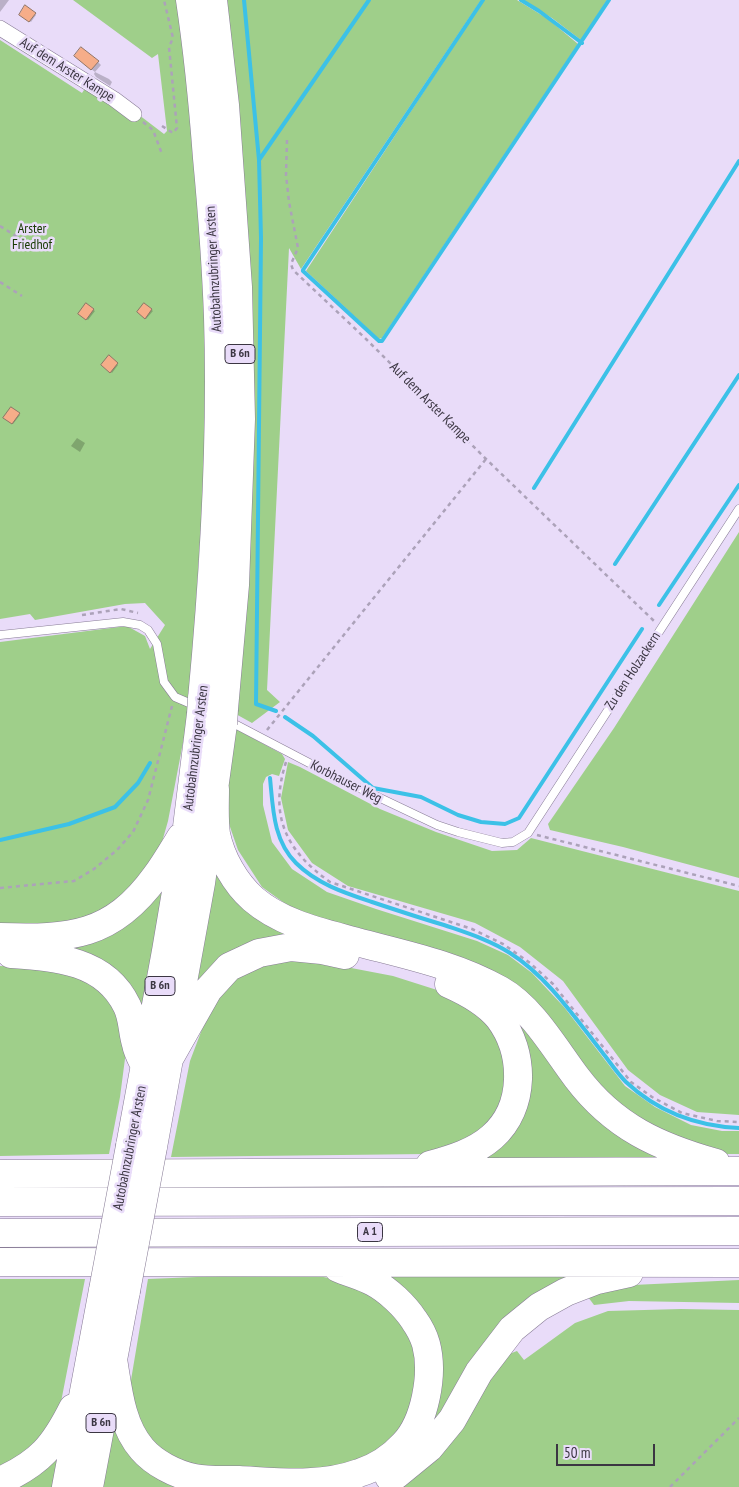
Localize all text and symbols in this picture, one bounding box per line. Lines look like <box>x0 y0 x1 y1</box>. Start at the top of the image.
street label: Auf dem Arster Kampe <box>17 34 117 106</box>
street label: Autobahnzubringer Arsten <box>202 206 226 332</box>
park label: Arster Friedhof <box>12 221 52 253</box>
road number: B 6n <box>225 344 255 364</box>
street label: Auf dem Arster Kampe <box>386 359 474 447</box>
street label: Zu den Holzackern <box>602 629 664 713</box>
street label: Autobahnzubringer Arsten <box>180 684 212 812</box>
street label: Korbhauser Weg <box>307 757 385 807</box>
road number: B 6n <box>145 976 175 996</box>
street label: Autobahnzubringer Arsten <box>110 1084 150 1212</box>
road number: A 1 <box>358 1222 382 1242</box>
road number: B 6n <box>86 1414 116 1432</box>
scale bar <box>559 1434 658 1466</box>
text: 50 m <box>564 1443 590 1462</box>

